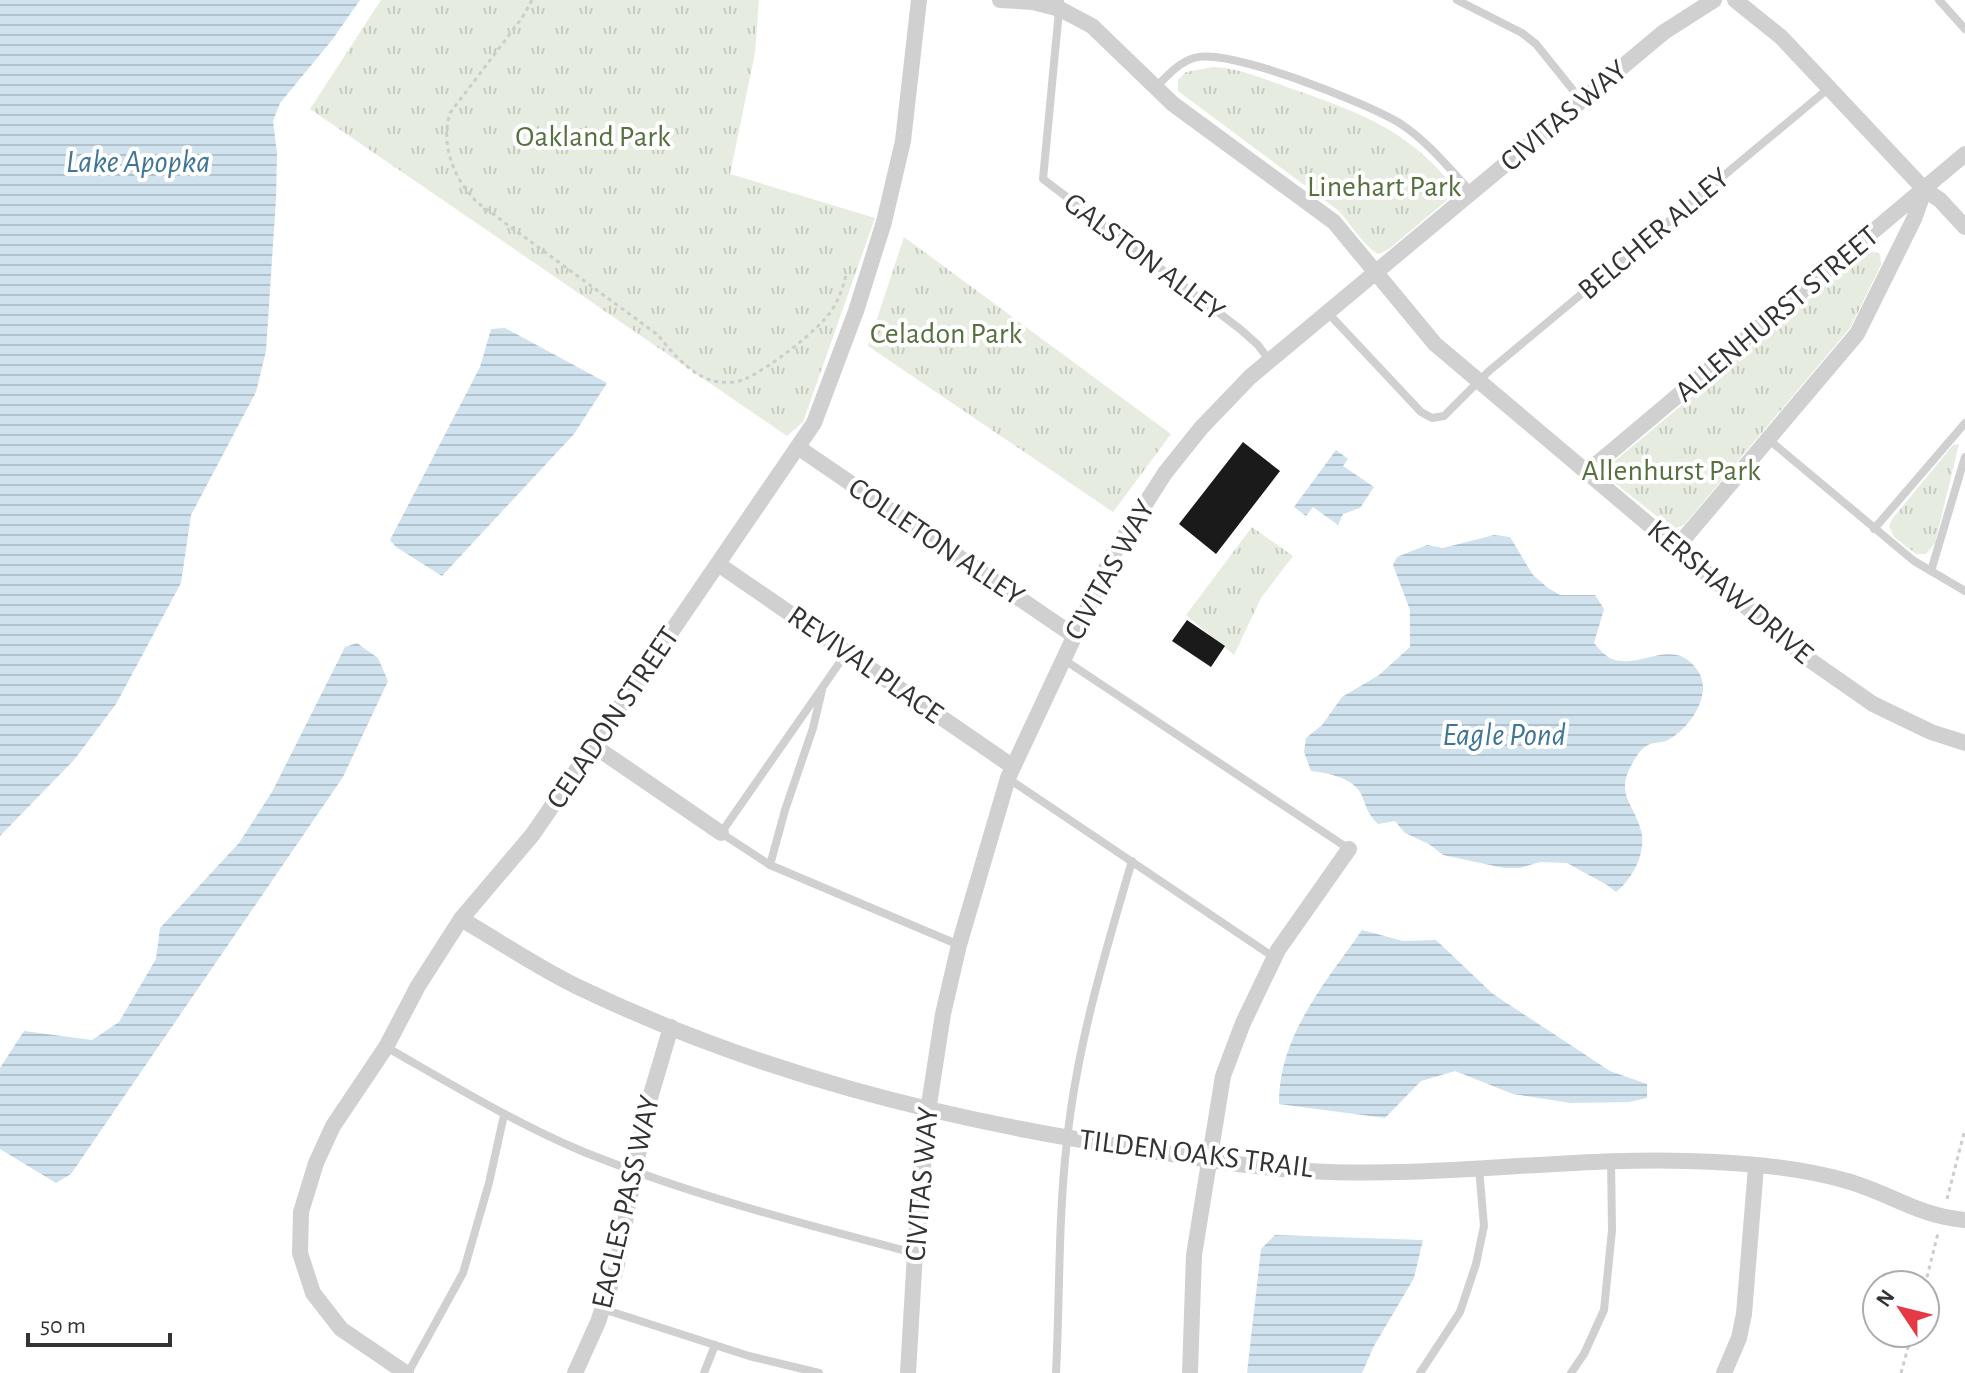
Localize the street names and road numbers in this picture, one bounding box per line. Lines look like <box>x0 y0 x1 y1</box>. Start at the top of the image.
street label: CIVITAS WAY <box>1495 55 1633 177</box>
street label: BELCHER ALLEY <box>1573 162 1735 306</box>
street label: GALSTON ALLEY <box>1058 187 1230 327</box>
street label: ALLENHURST STREET <box>1670 220 1885 408</box>
street label: COLLETON ALLEY <box>843 472 1029 612</box>
street label: CIVITAS WAY <box>1059 495 1161 645</box>
street label: KERSHAW DRIVE <box>1642 514 1818 670</box>
street label: REVIVAL PLACE <box>782 601 948 729</box>
street label: CELADON STREET <box>541 621 685 814</box>
street label: EAGLES PASS WAY <box>587 1092 665 1312</box>
street label: CIVITAS WAY <box>900 1105 944 1263</box>
street label: TILDEN OAKS TRAIL <box>1077 1125 1315 1183</box>

